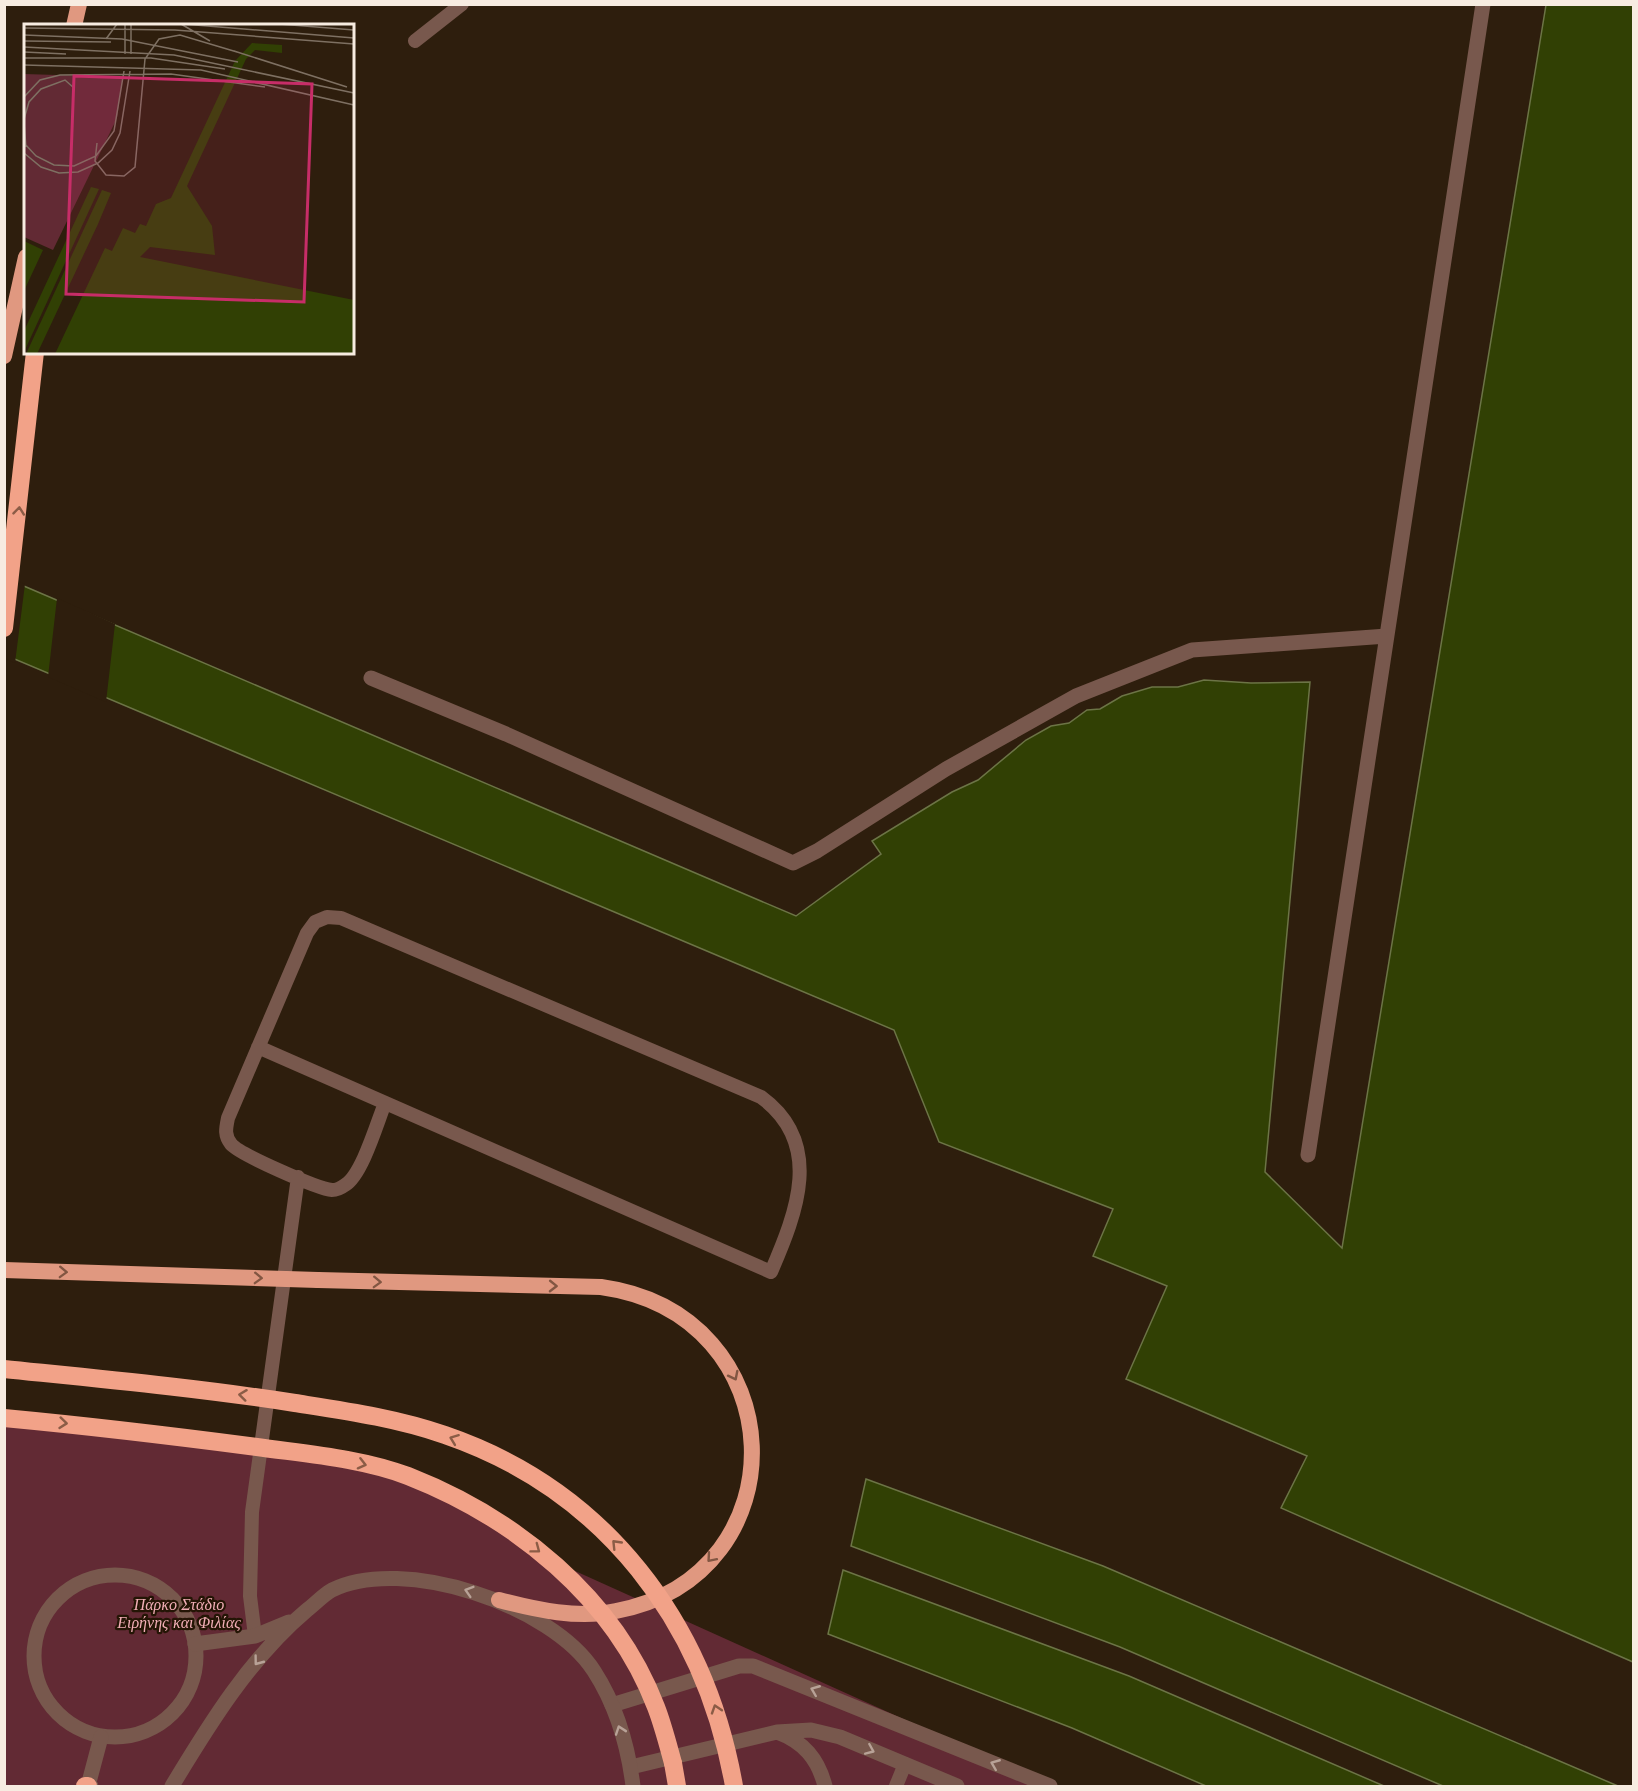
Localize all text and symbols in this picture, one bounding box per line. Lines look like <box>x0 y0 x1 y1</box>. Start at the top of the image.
inset map <box>24 24 354 354</box>
one-way arrow <box>12 506 24 515</box>
one-way arrow <box>58 1266 67 1278</box>
one-way arrow <box>253 1272 262 1285</box>
one-way arrow <box>372 1276 381 1289</box>
one-way arrow <box>548 1280 557 1293</box>
one-way arrow <box>727 1370 739 1381</box>
one-way arrow <box>238 1390 247 1402</box>
one-way arrow <box>58 1416 67 1429</box>
one-way arrow <box>449 1433 460 1446</box>
one-way arrow <box>357 1456 367 1469</box>
one-way arrow <box>612 1540 623 1551</box>
one-way arrow <box>529 1541 540 1552</box>
one-way arrow <box>707 1551 718 1562</box>
one-way arrow <box>464 1586 475 1598</box>
park label: Πάρκο Στάδιο Ειρήνης και Φιλίας <box>116 1594 241 1632</box>
one-way arrow <box>254 1654 265 1665</box>
one-way arrow <box>811 1685 822 1697</box>
one-way arrow <box>710 1704 723 1715</box>
one-way arrow <box>615 1725 628 1736</box>
one-way arrow <box>864 1743 875 1755</box>
one-way arrow <box>991 1759 1002 1771</box>

